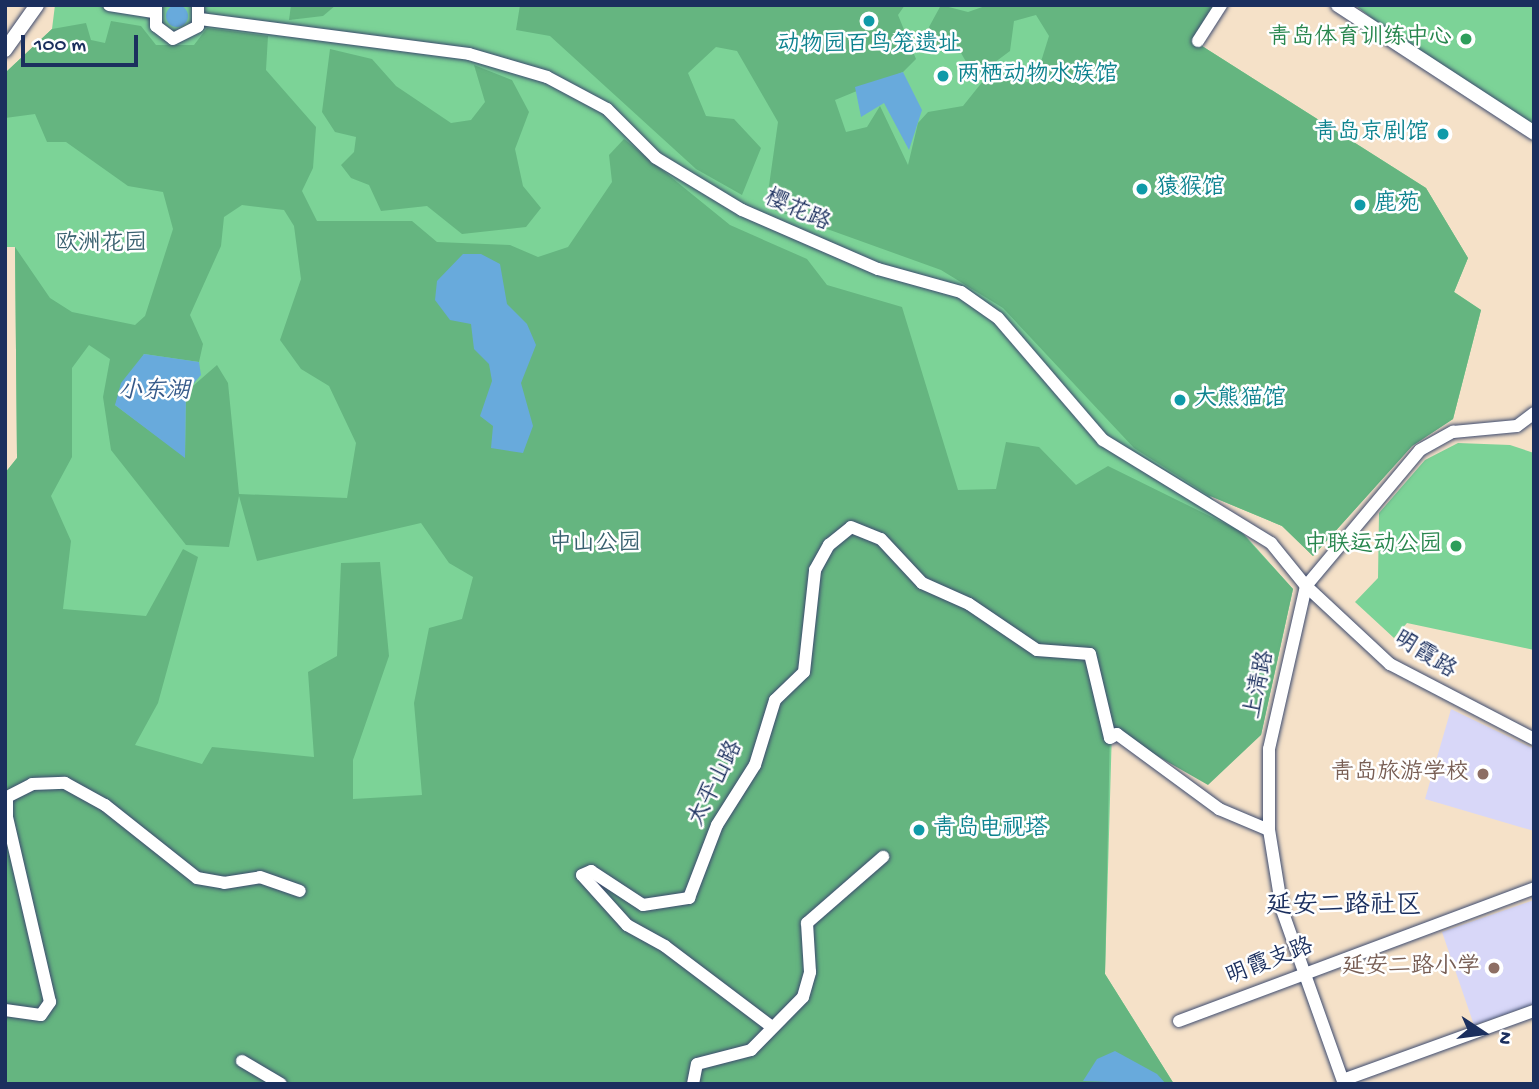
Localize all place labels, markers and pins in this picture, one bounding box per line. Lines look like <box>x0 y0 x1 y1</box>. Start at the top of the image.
marker: 动物园百鸟笼遗址 <box>861 13 877 29</box>
place label: 青岛体育训练中心 <box>1268 25 1452 53</box>
marker: 青岛体育训练中心 <box>1458 31 1474 47</box>
place label: 动物园百鸟笼遗址 <box>777 32 961 60</box>
place label: 两栖动物水族馆 <box>957 62 1118 90</box>
marker: 两栖动物水族馆 <box>935 68 951 84</box>
place label: 青岛京剧馆 <box>1314 120 1429 148</box>
marker: 青岛京剧馆 <box>1435 126 1451 142</box>
place label: 猿猴馆 <box>1156 175 1225 203</box>
marker: 猿猴馆 <box>1134 181 1150 197</box>
place label: 鹿苑 <box>1374 191 1420 219</box>
marker: 鹿苑 <box>1352 197 1368 213</box>
place label: 大熊猫馆 <box>1194 386 1286 414</box>
marker: 大熊猫馆 <box>1172 392 1188 408</box>
place label: 中联运动公园 <box>1304 532 1442 560</box>
marker: 中联运动公园 <box>1448 538 1464 554</box>
place label: 青岛旅游学校 <box>1331 760 1469 788</box>
marker: 青岛旅游学校 <box>1475 766 1491 782</box>
place label: 青岛电视塔 <box>933 816 1048 844</box>
marker: 青岛电视塔 <box>911 822 927 838</box>
place label: 延安二路小学 <box>1342 954 1480 982</box>
marker: 延安二路小学 <box>1486 960 1502 976</box>

